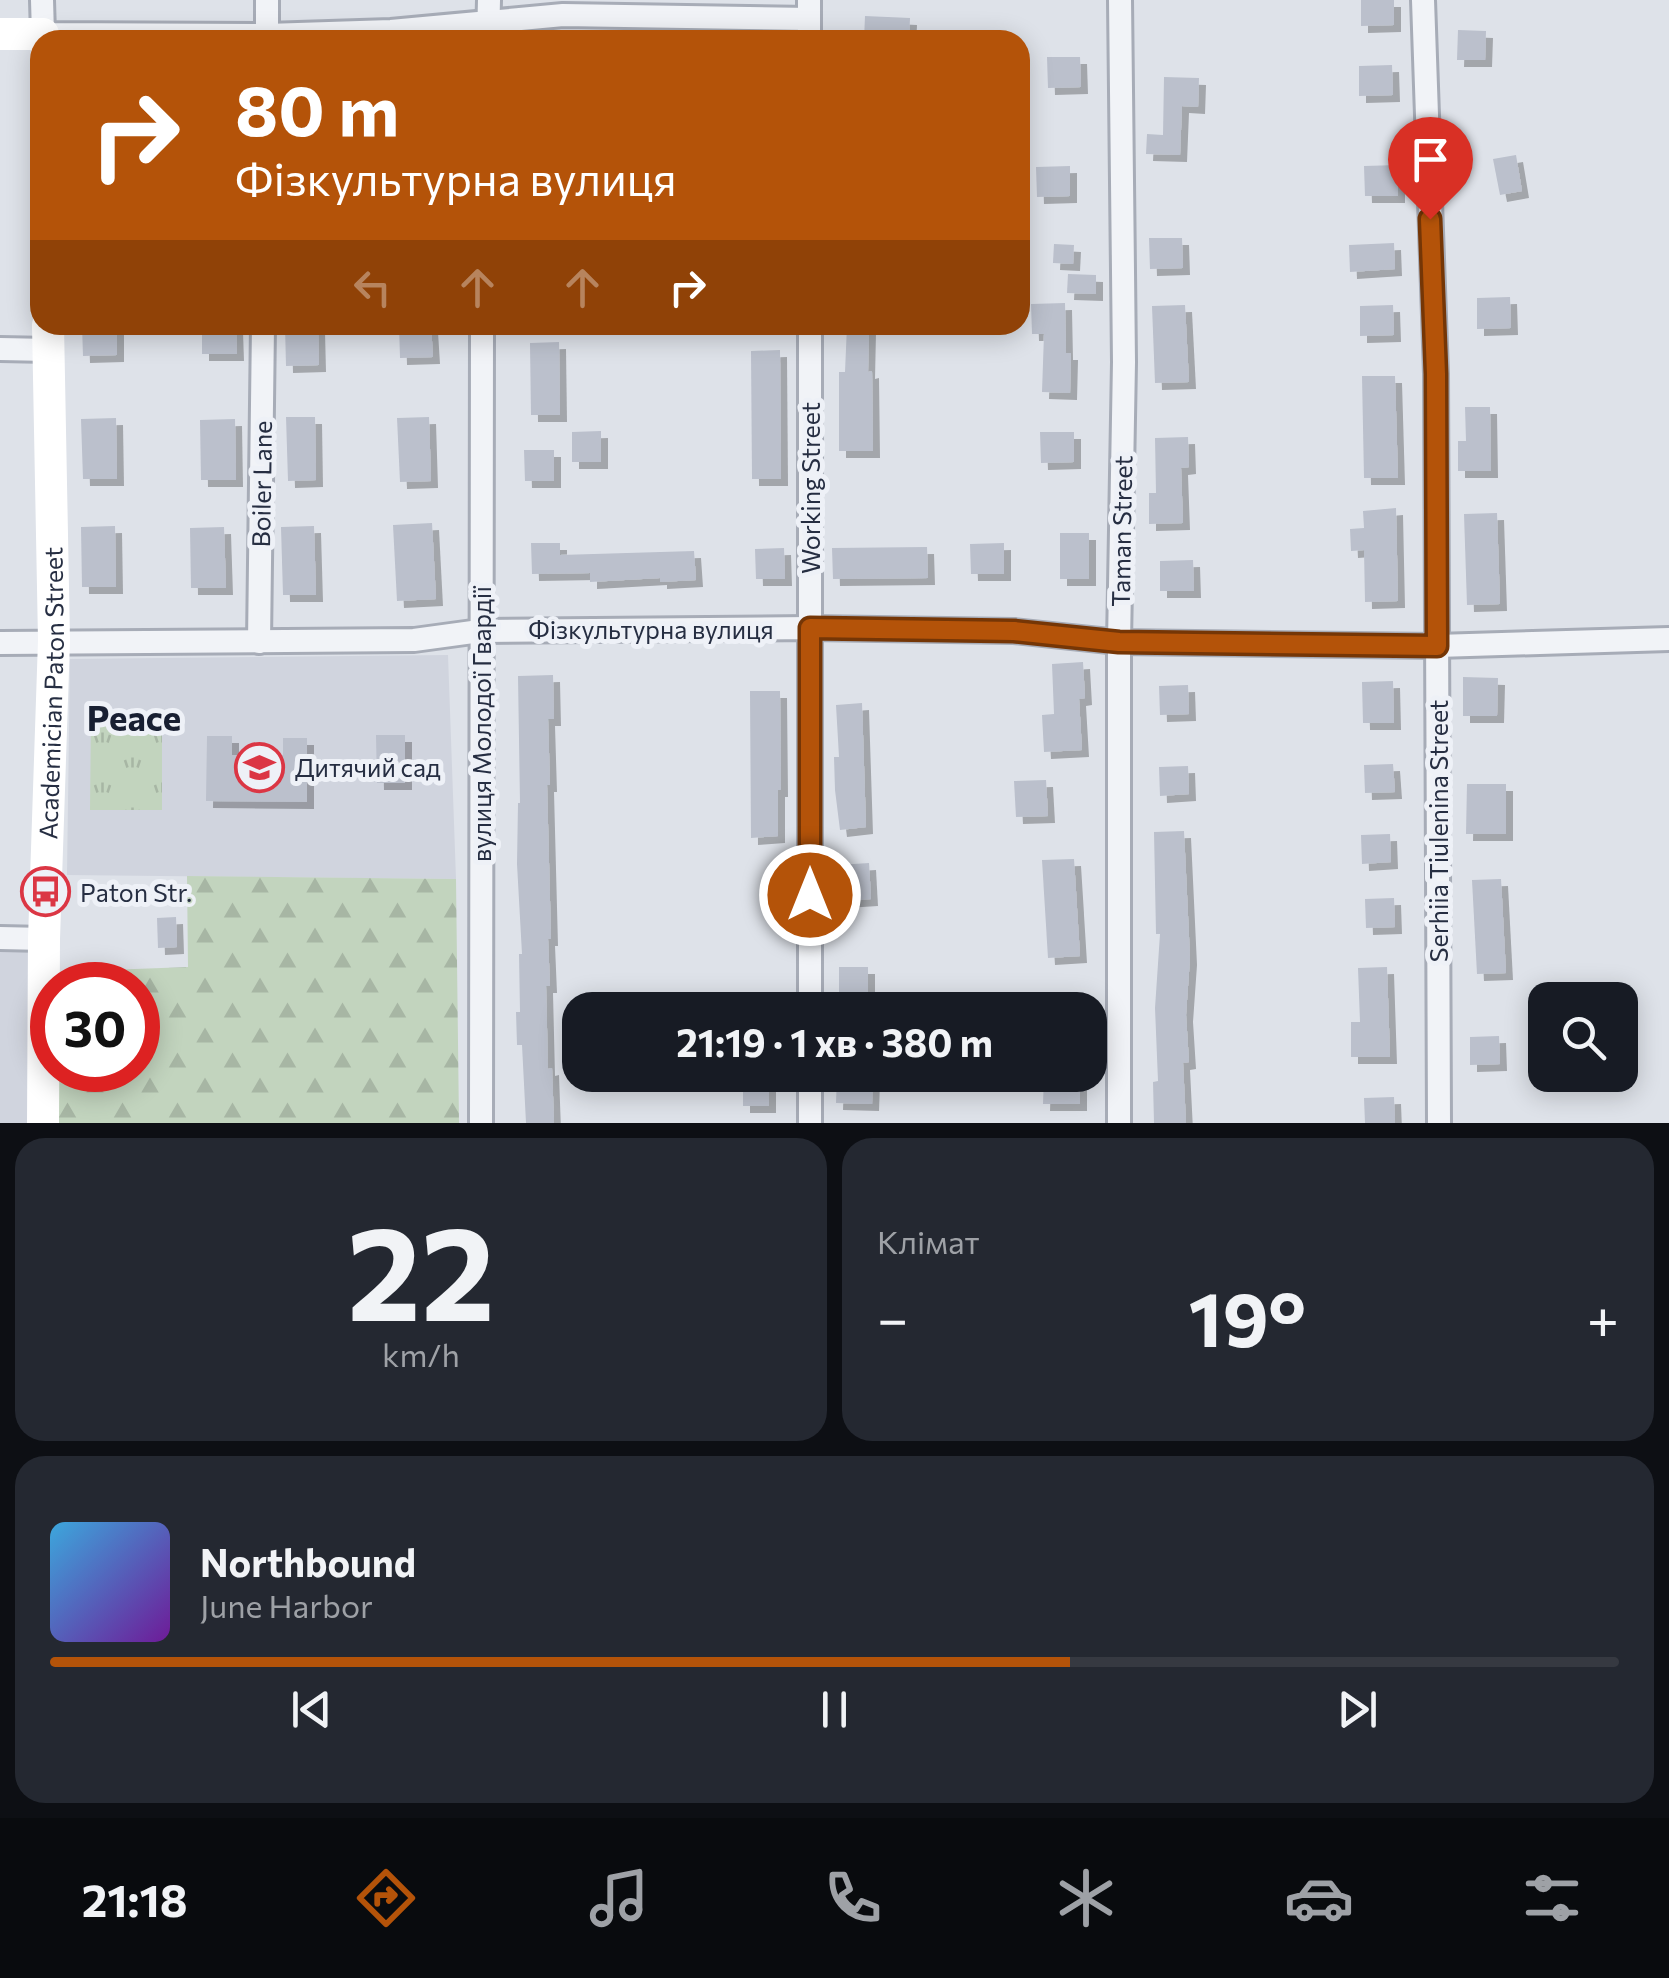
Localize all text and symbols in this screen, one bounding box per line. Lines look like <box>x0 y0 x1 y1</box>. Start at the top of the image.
text: 80 m <box>235 65 399 150</box>
icon: right <box>70 70 200 200</box>
pin <box>1388 117 1473 220</box>
icon: arrive <box>1403 132 1458 187</box>
text: Фізкультурна вулиця <box>235 150 677 205</box>
icon: left <box>345 260 400 315</box>
icon: ahead <box>450 260 505 315</box>
icon: ahead <box>555 260 610 315</box>
icon: right <box>660 260 715 315</box>
street label: Working Street <box>795 402 825 574</box>
street label: Boiler Lane <box>245 420 277 548</box>
street label: Taman Street <box>1105 455 1137 607</box>
street label: Academician Paton Street <box>32 547 69 840</box>
street label: вулиця Молодої Гвардії <box>466 586 496 862</box>
street label: Фізкультурна вулиця <box>528 614 774 644</box>
district label: Peace <box>87 695 181 738</box>
street label: Serhiia Tiulenina Street <box>1423 700 1453 962</box>
school or university icon: Дитячий сад <box>234 741 286 793</box>
place label: Дитячий сад <box>295 752 441 782</box>
position arrow <box>758 843 862 947</box>
bus stop icon: Paton Str. <box>19 866 71 918</box>
place label: Paton Str. <box>80 877 192 907</box>
speed limit sign: 30 <box>30 962 160 1092</box>
map controls <box>1528 982 1638 1092</box>
button: search <box>1528 982 1638 1092</box>
text: 21:19 · 1 хв · 380 m <box>676 1018 993 1065</box>
text: 22 <box>347 1189 495 1348</box>
text: Клімат <box>877 1221 980 1261</box>
text: 19° <box>1189 1271 1306 1362</box>
text: − <box>877 1283 908 1350</box>
text: + <box>1587 1283 1619 1350</box>
text: km/h <box>382 1334 460 1374</box>
text: Northbound <box>200 1538 416 1585</box>
text: June Harbor <box>200 1585 373 1625</box>
icon: previous <box>284 1682 339 1737</box>
icon: pause <box>807 1682 862 1737</box>
icon: next <box>1330 1682 1385 1737</box>
icon: directions <box>351 1863 421 1933</box>
icon: music <box>584 1863 654 1933</box>
icon: phone <box>818 1863 888 1933</box>
icon: climate <box>1051 1863 1121 1933</box>
icon: car <box>1284 1863 1354 1933</box>
icon: filters <box>1517 1863 1587 1933</box>
text: 21:18 <box>82 1871 188 1926</box>

